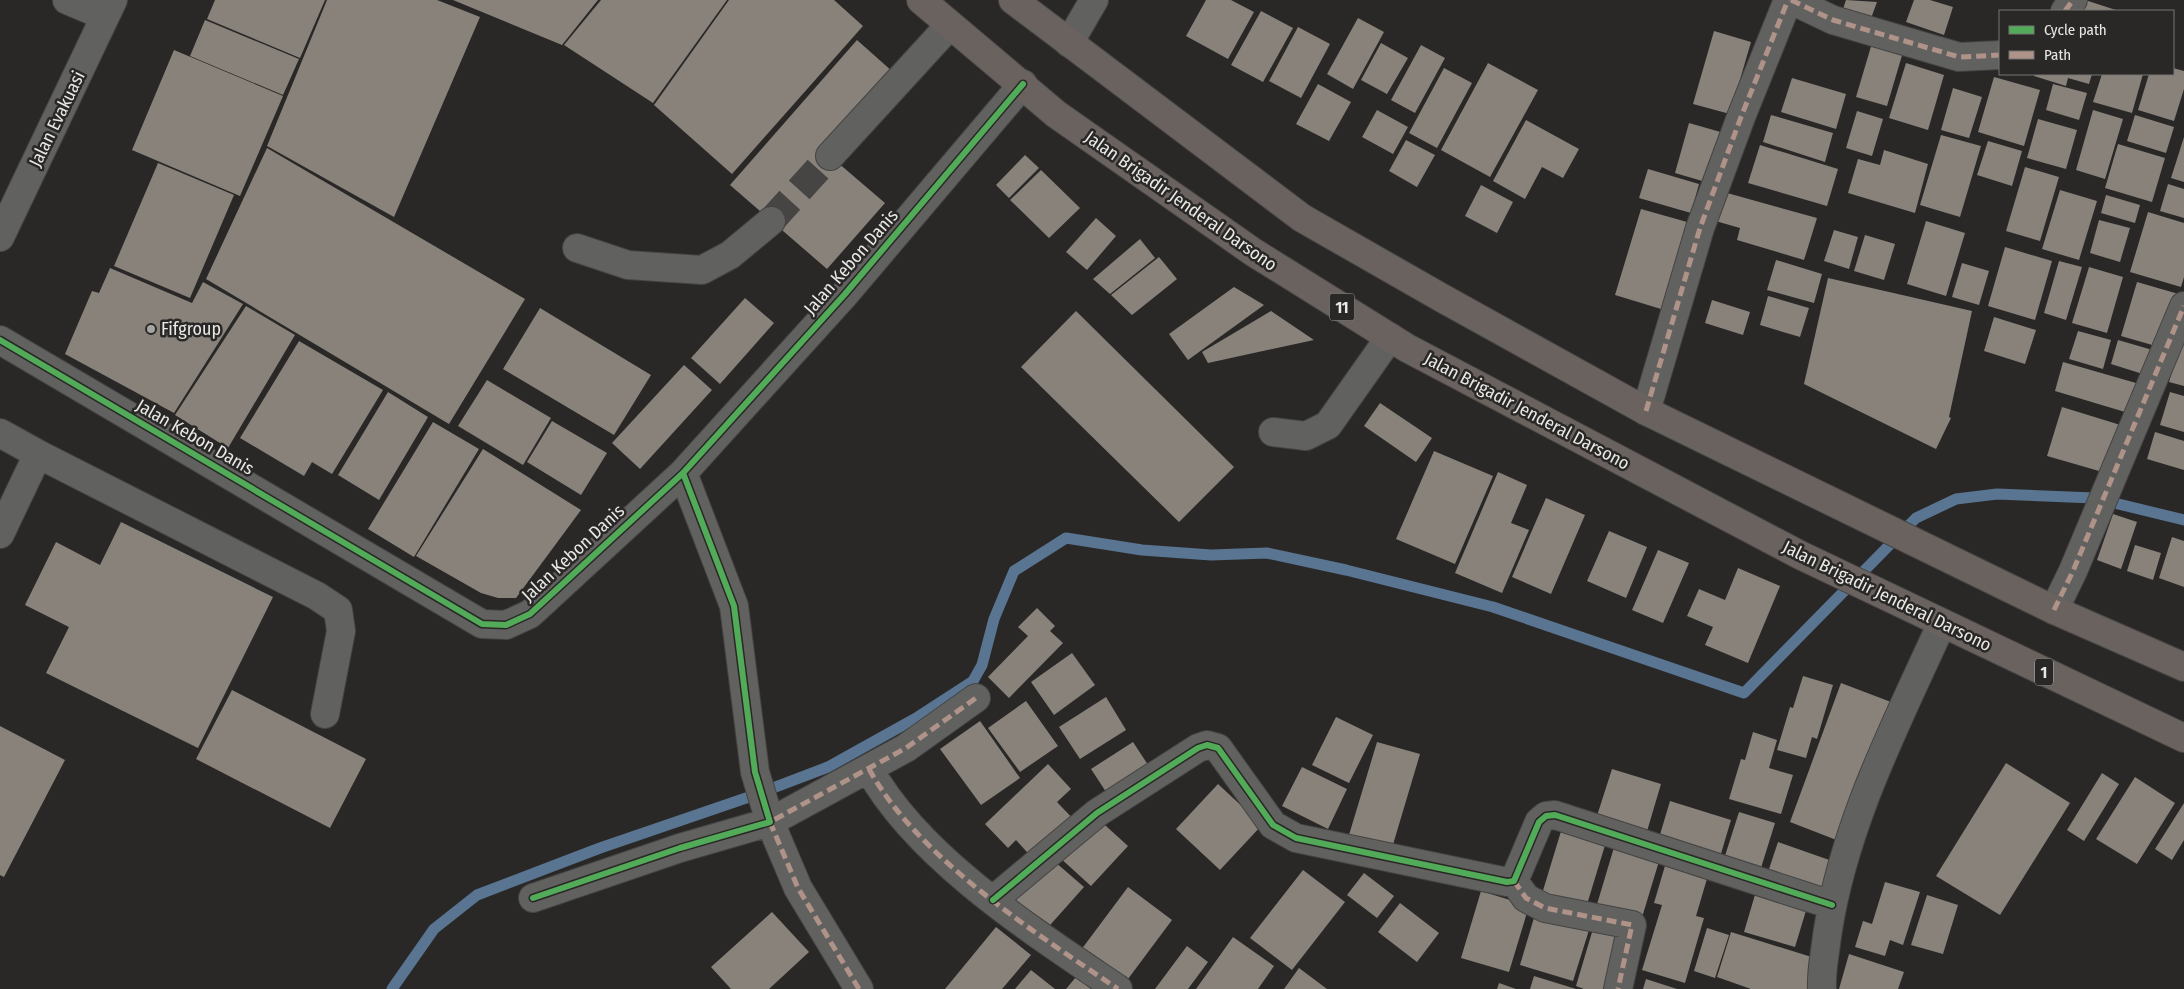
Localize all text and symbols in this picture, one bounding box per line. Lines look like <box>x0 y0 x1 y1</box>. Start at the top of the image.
legend <box>1999 10 2174 75</box>
text: Cycle path <box>2044 21 2107 39</box>
text: Path <box>2044 46 2071 64</box>
street label: Jalan Evakuasi <box>24 67 90 171</box>
street label: Jalan Brigadir Jenderal Darsono <box>1081 126 1281 276</box>
street label: Jalan Kebon Danis <box>799 205 903 319</box>
road number: 11 <box>1330 294 1354 320</box>
place label: Fifgroup <box>161 318 221 340</box>
marker: Fifgroup <box>145 323 157 335</box>
street label: Jalan Brigadir Jenderal Darsono <box>1421 347 1633 475</box>
street label: Jalan Kebon Danis <box>132 394 258 480</box>
street label: Jalan Kebon Danis <box>517 500 629 606</box>
street label: Jalan Brigadir Jenderal Darsono <box>1779 536 1995 656</box>
road number: 1 <box>2035 659 2053 686</box>

